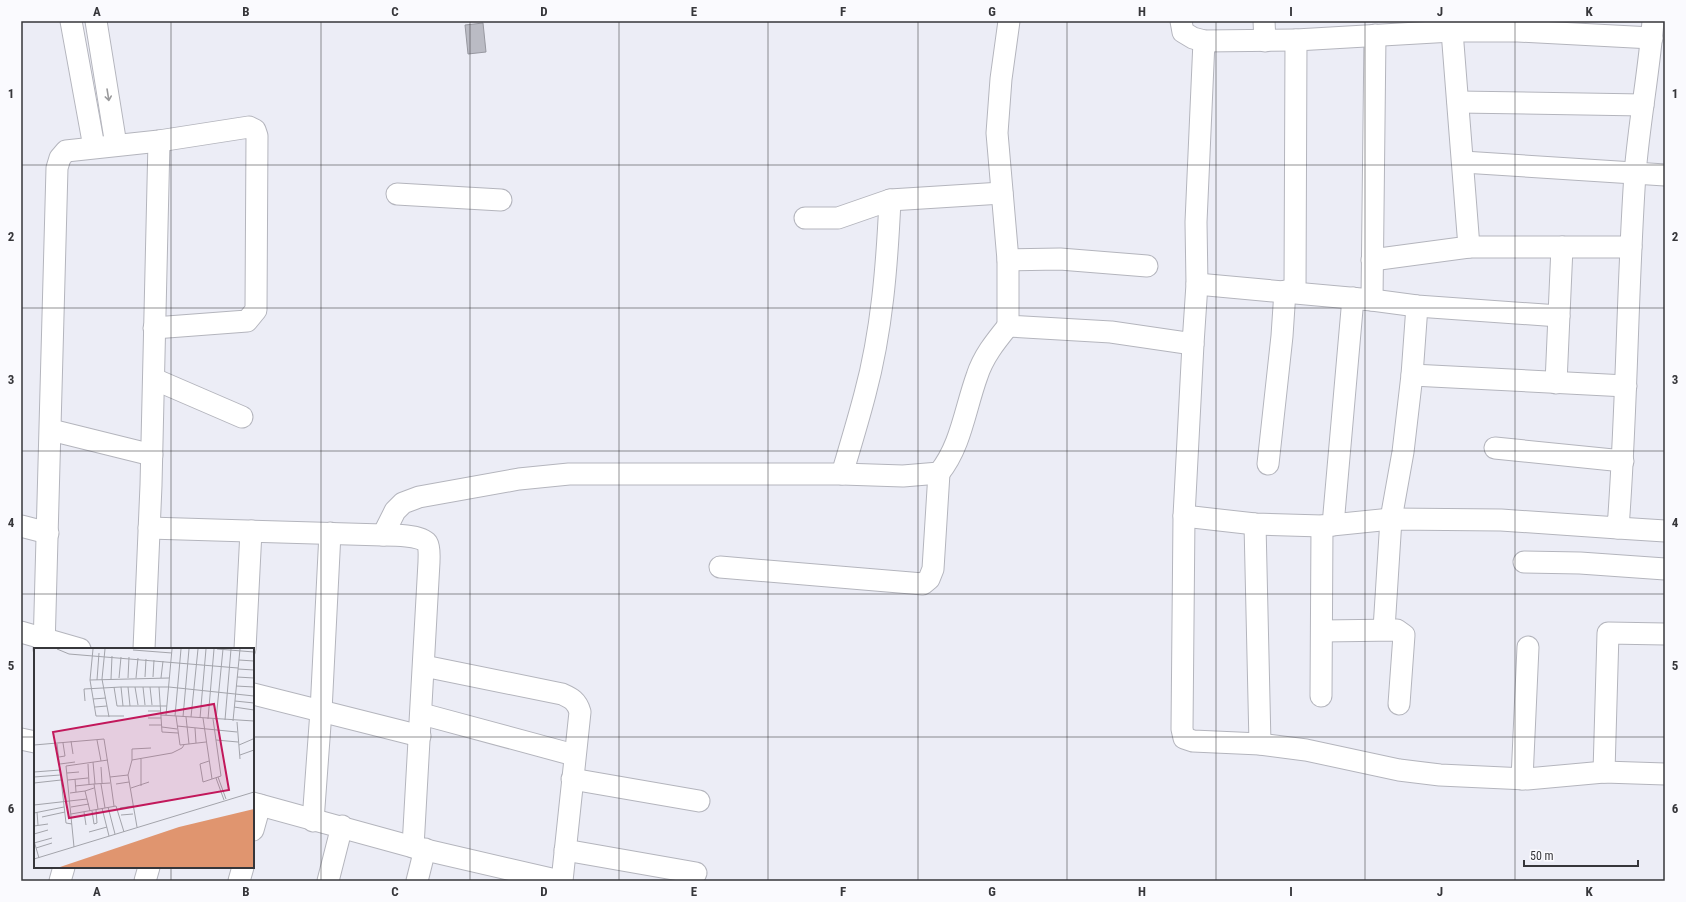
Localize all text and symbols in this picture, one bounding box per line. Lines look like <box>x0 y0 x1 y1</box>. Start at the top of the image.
text: A <box>93 4 101 19</box>
text: B <box>242 4 250 19</box>
text: C <box>391 4 399 19</box>
text: D <box>540 4 548 19</box>
text: E <box>691 4 698 19</box>
text: F <box>840 4 846 19</box>
text: G <box>988 4 996 19</box>
text: H <box>1138 4 1146 19</box>
text: I <box>1289 4 1293 19</box>
text: J <box>1437 4 1443 19</box>
text: K <box>1585 4 1593 19</box>
text: 1 <box>8 86 14 101</box>
text: 1 <box>1672 86 1678 101</box>
one-way arrow <box>104 88 112 101</box>
text: 2 <box>8 229 15 244</box>
text: 2 <box>1672 229 1679 244</box>
text: 3 <box>8 372 14 387</box>
text: 3 <box>1672 372 1678 387</box>
text: 4 <box>8 515 15 530</box>
text: 4 <box>1672 515 1679 530</box>
inset map <box>34 648 254 868</box>
text: 5 <box>8 658 15 673</box>
text: 5 <box>1672 658 1679 673</box>
text: 6 <box>8 801 15 816</box>
text: 6 <box>1672 801 1679 816</box>
scale bar <box>1524 842 1638 868</box>
text: 50 m <box>1530 849 1554 863</box>
text: A <box>93 884 101 899</box>
text: B <box>242 884 250 899</box>
text: C <box>391 884 399 899</box>
text: D <box>540 884 548 899</box>
text: E <box>691 884 698 899</box>
text: F <box>840 884 846 899</box>
text: G <box>988 884 996 899</box>
text: H <box>1138 884 1146 899</box>
text: I <box>1289 884 1293 899</box>
text: J <box>1437 884 1443 899</box>
text: K <box>1585 884 1593 899</box>

